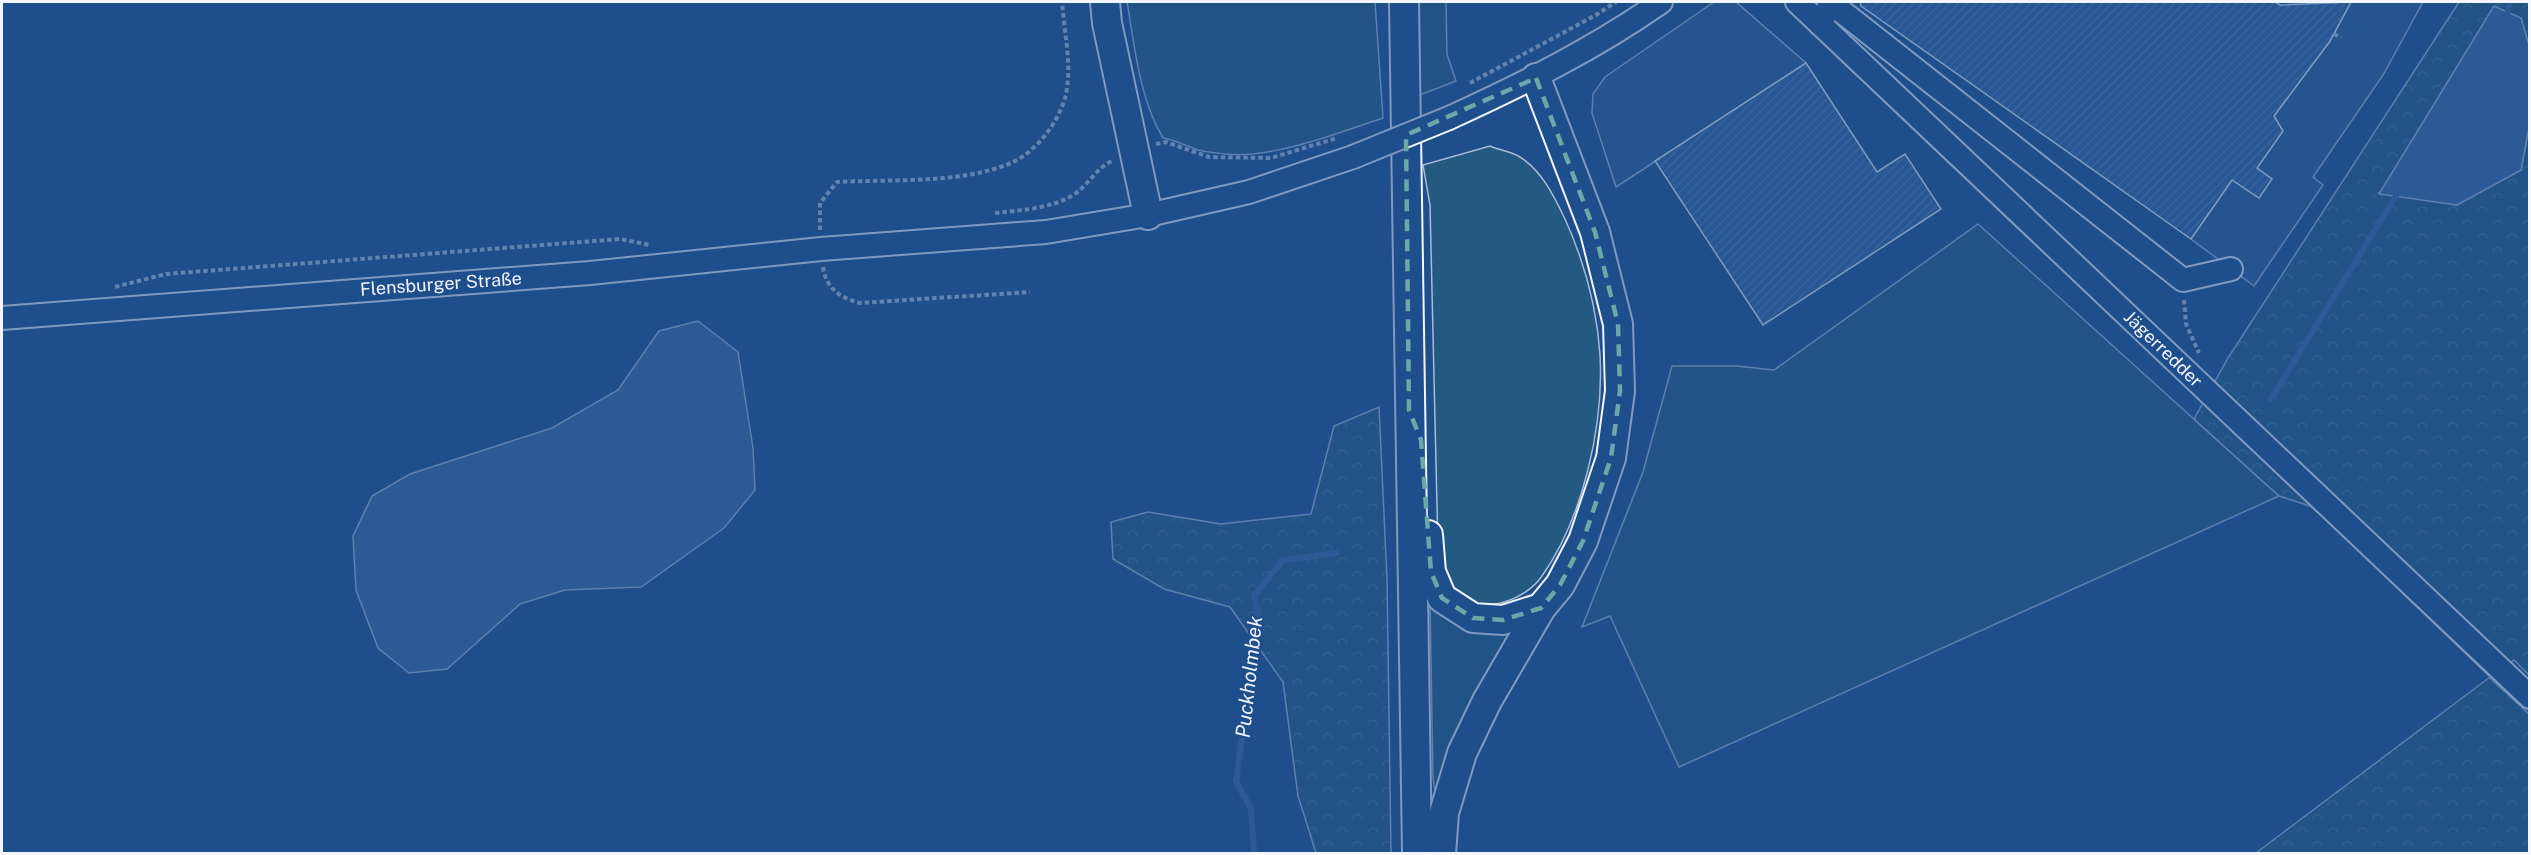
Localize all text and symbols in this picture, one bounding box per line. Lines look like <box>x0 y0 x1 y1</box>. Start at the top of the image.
street label: Flensburger Straße <box>359 267 523 300</box>
street label: Jägerredder <box>2120 306 2207 391</box>
water label: Puckholmbek <box>1231 615 1267 739</box>

